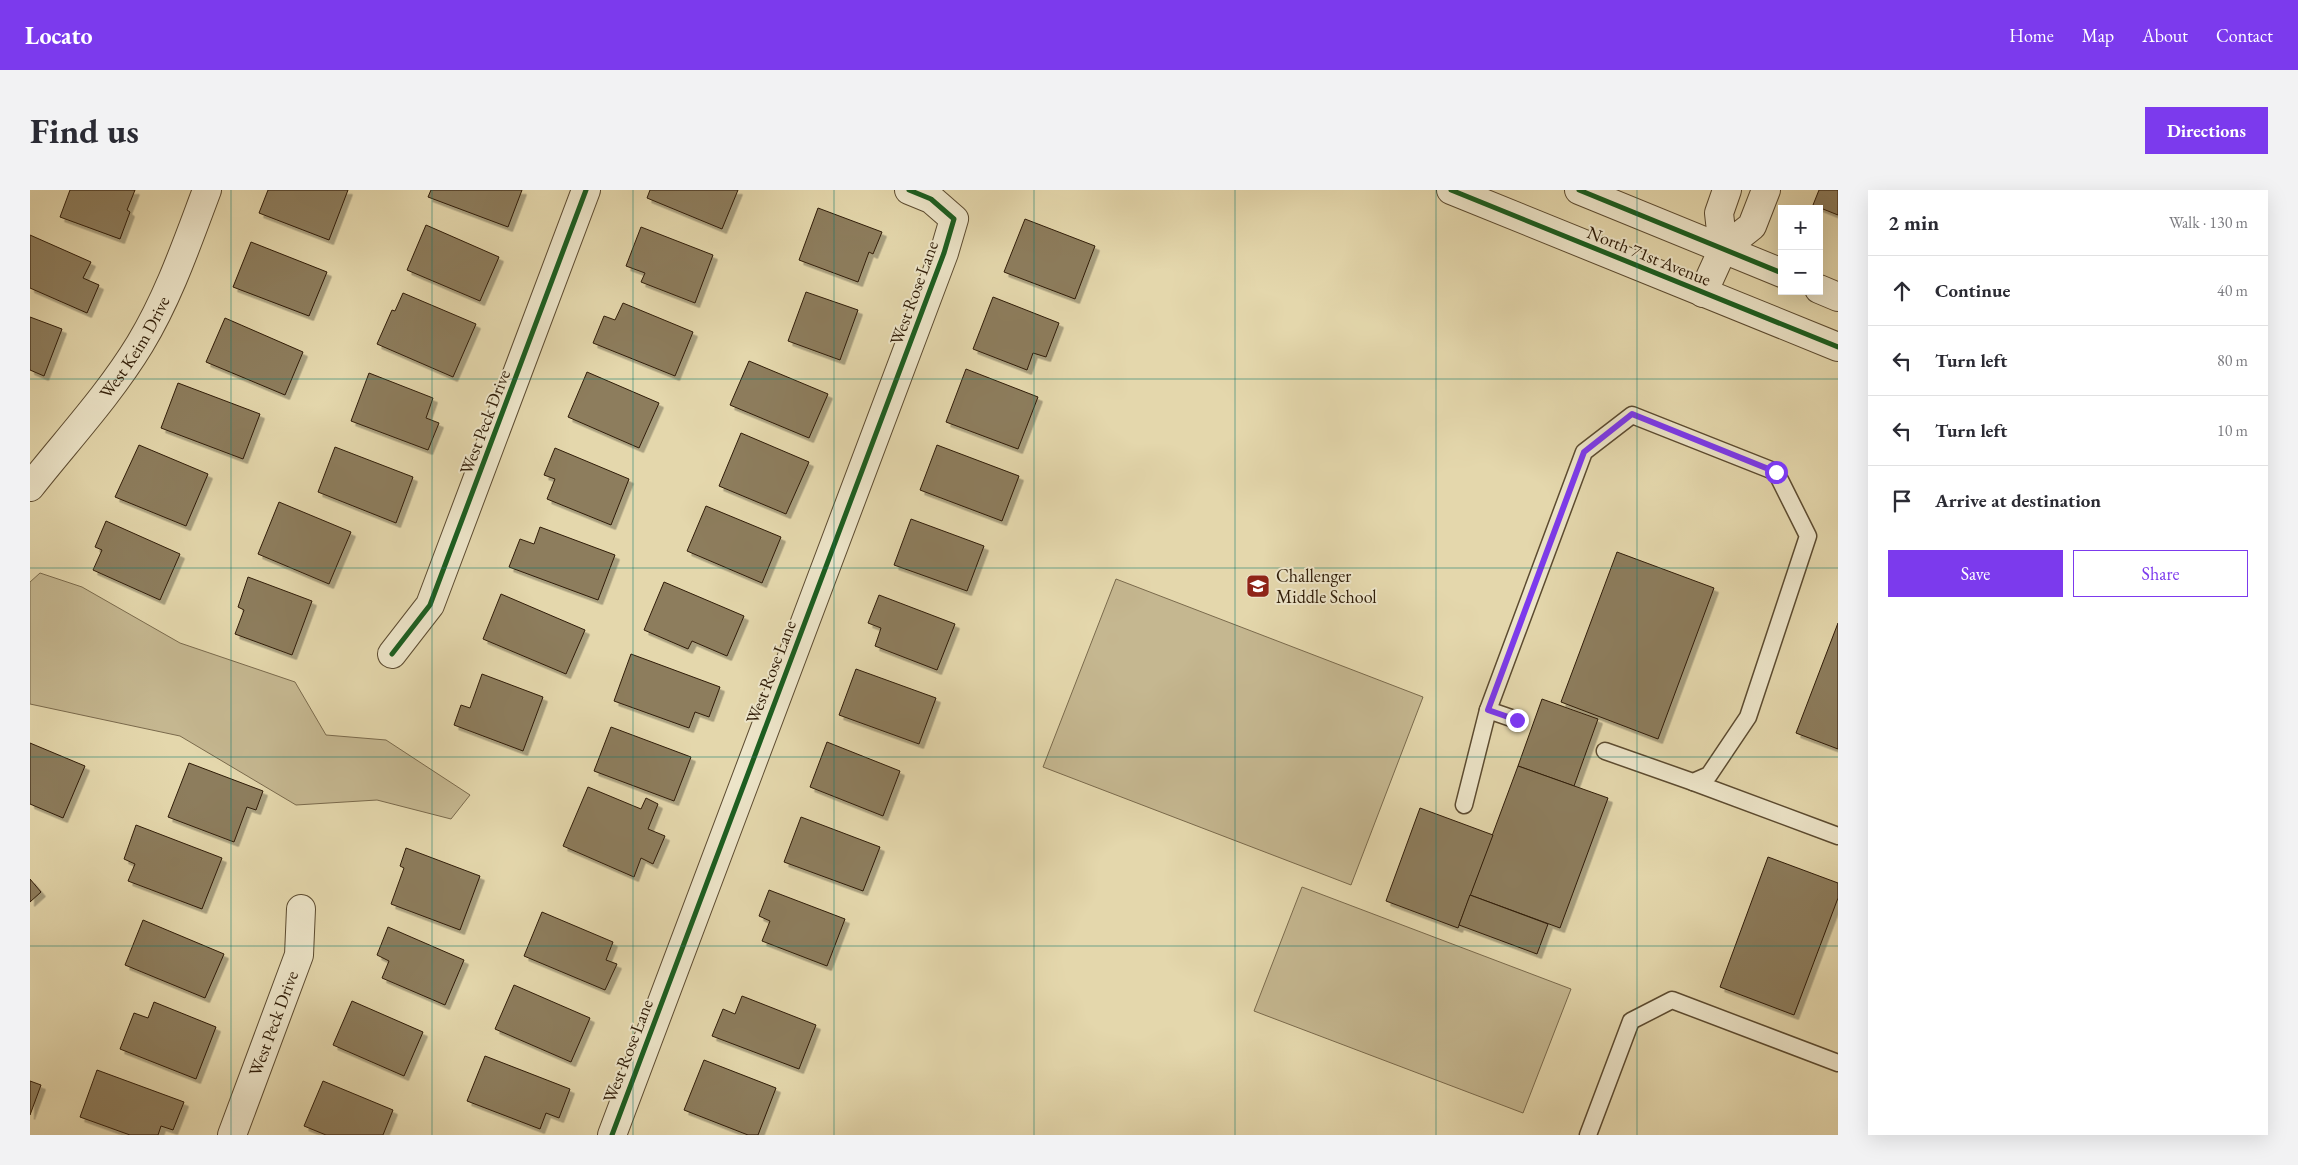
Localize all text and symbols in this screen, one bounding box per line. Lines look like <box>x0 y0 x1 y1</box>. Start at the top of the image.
text: Locato <box>25 20 93 51</box>
text: Home <box>2009 24 2054 47</box>
text: Map <box>2082 24 2114 47</box>
text: About <box>2142 24 2188 47</box>
text: Contact <box>2216 24 2273 47</box>
button: Directions <box>2145 107 2268 154</box>
text: Find us <box>30 108 139 153</box>
map controls <box>1778 205 1823 295</box>
button: + <box>1778 205 1823 250</box>
text: 2 min <box>1888 209 1939 236</box>
text: Walk · 130 m <box>2169 212 2248 233</box>
street label: North 71st Avenue <box>1584 220 1715 291</box>
street label: West Rose Lane <box>884 238 943 348</box>
button: − <box>1778 250 1823 295</box>
icon: ahead <box>1888 277 1916 305</box>
text: Continue <box>1935 278 2010 303</box>
text: 40 m <box>2217 280 2248 301</box>
street label: West Keim Drive <box>94 292 175 403</box>
icon: left <box>1888 347 1916 375</box>
text: Turn left <box>1935 348 2007 373</box>
text: 80 m <box>2217 350 2248 371</box>
street label: West Peck Drive <box>454 366 515 478</box>
icon: left <box>1888 417 1916 445</box>
text: Turn left <box>1935 418 2007 443</box>
text: 10 m <box>2217 420 2248 441</box>
route start <box>1765 461 1788 484</box>
icon: arrive <box>1888 487 1916 515</box>
text: Arrive at destination <box>1935 488 2101 513</box>
button: Save <box>1888 550 2063 597</box>
button: Share <box>2073 550 2248 597</box>
place label: Challenger Middle School <box>1276 564 1377 608</box>
school or university icon: Challenger Middle School <box>1245 573 1271 599</box>
street label: West Rose Lane <box>740 617 801 727</box>
route end <box>1506 709 1529 732</box>
street label: West Peck Drive <box>243 967 303 1079</box>
street label: West Rose Lane <box>597 996 658 1106</box>

